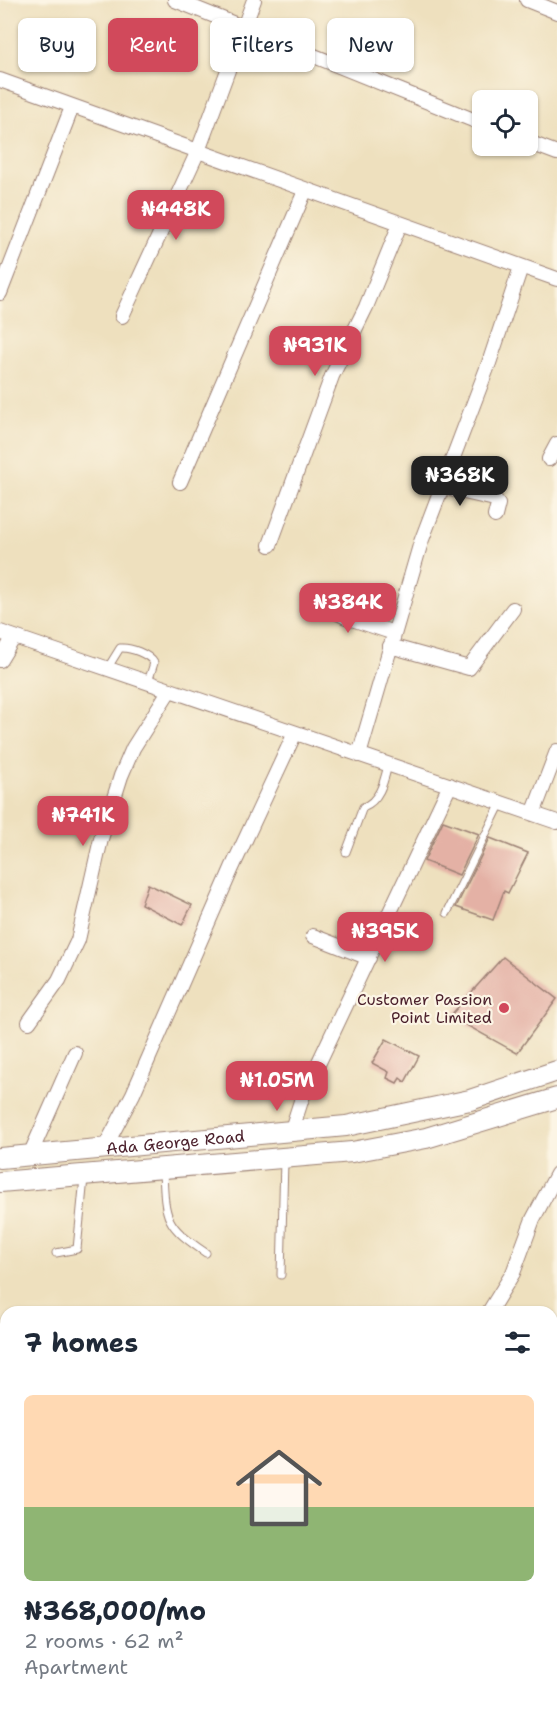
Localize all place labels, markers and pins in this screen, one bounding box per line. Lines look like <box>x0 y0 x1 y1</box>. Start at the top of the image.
pin: ₦448K <box>134 190 218 241</box>
pin: ₦931K <box>273 326 357 377</box>
pin: ₦368K <box>418 456 502 507</box>
pin: ₦384K <box>306 583 390 634</box>
pin: ₦741K <box>41 796 125 847</box>
pin: ₦395K <box>343 912 427 963</box>
place label: Customer Passion Point Limited <box>357 989 492 1028</box>
marker: Customer Passion Point Limited <box>497 1001 511 1015</box>
pin: ₦1.05M <box>228 1061 326 1112</box>

